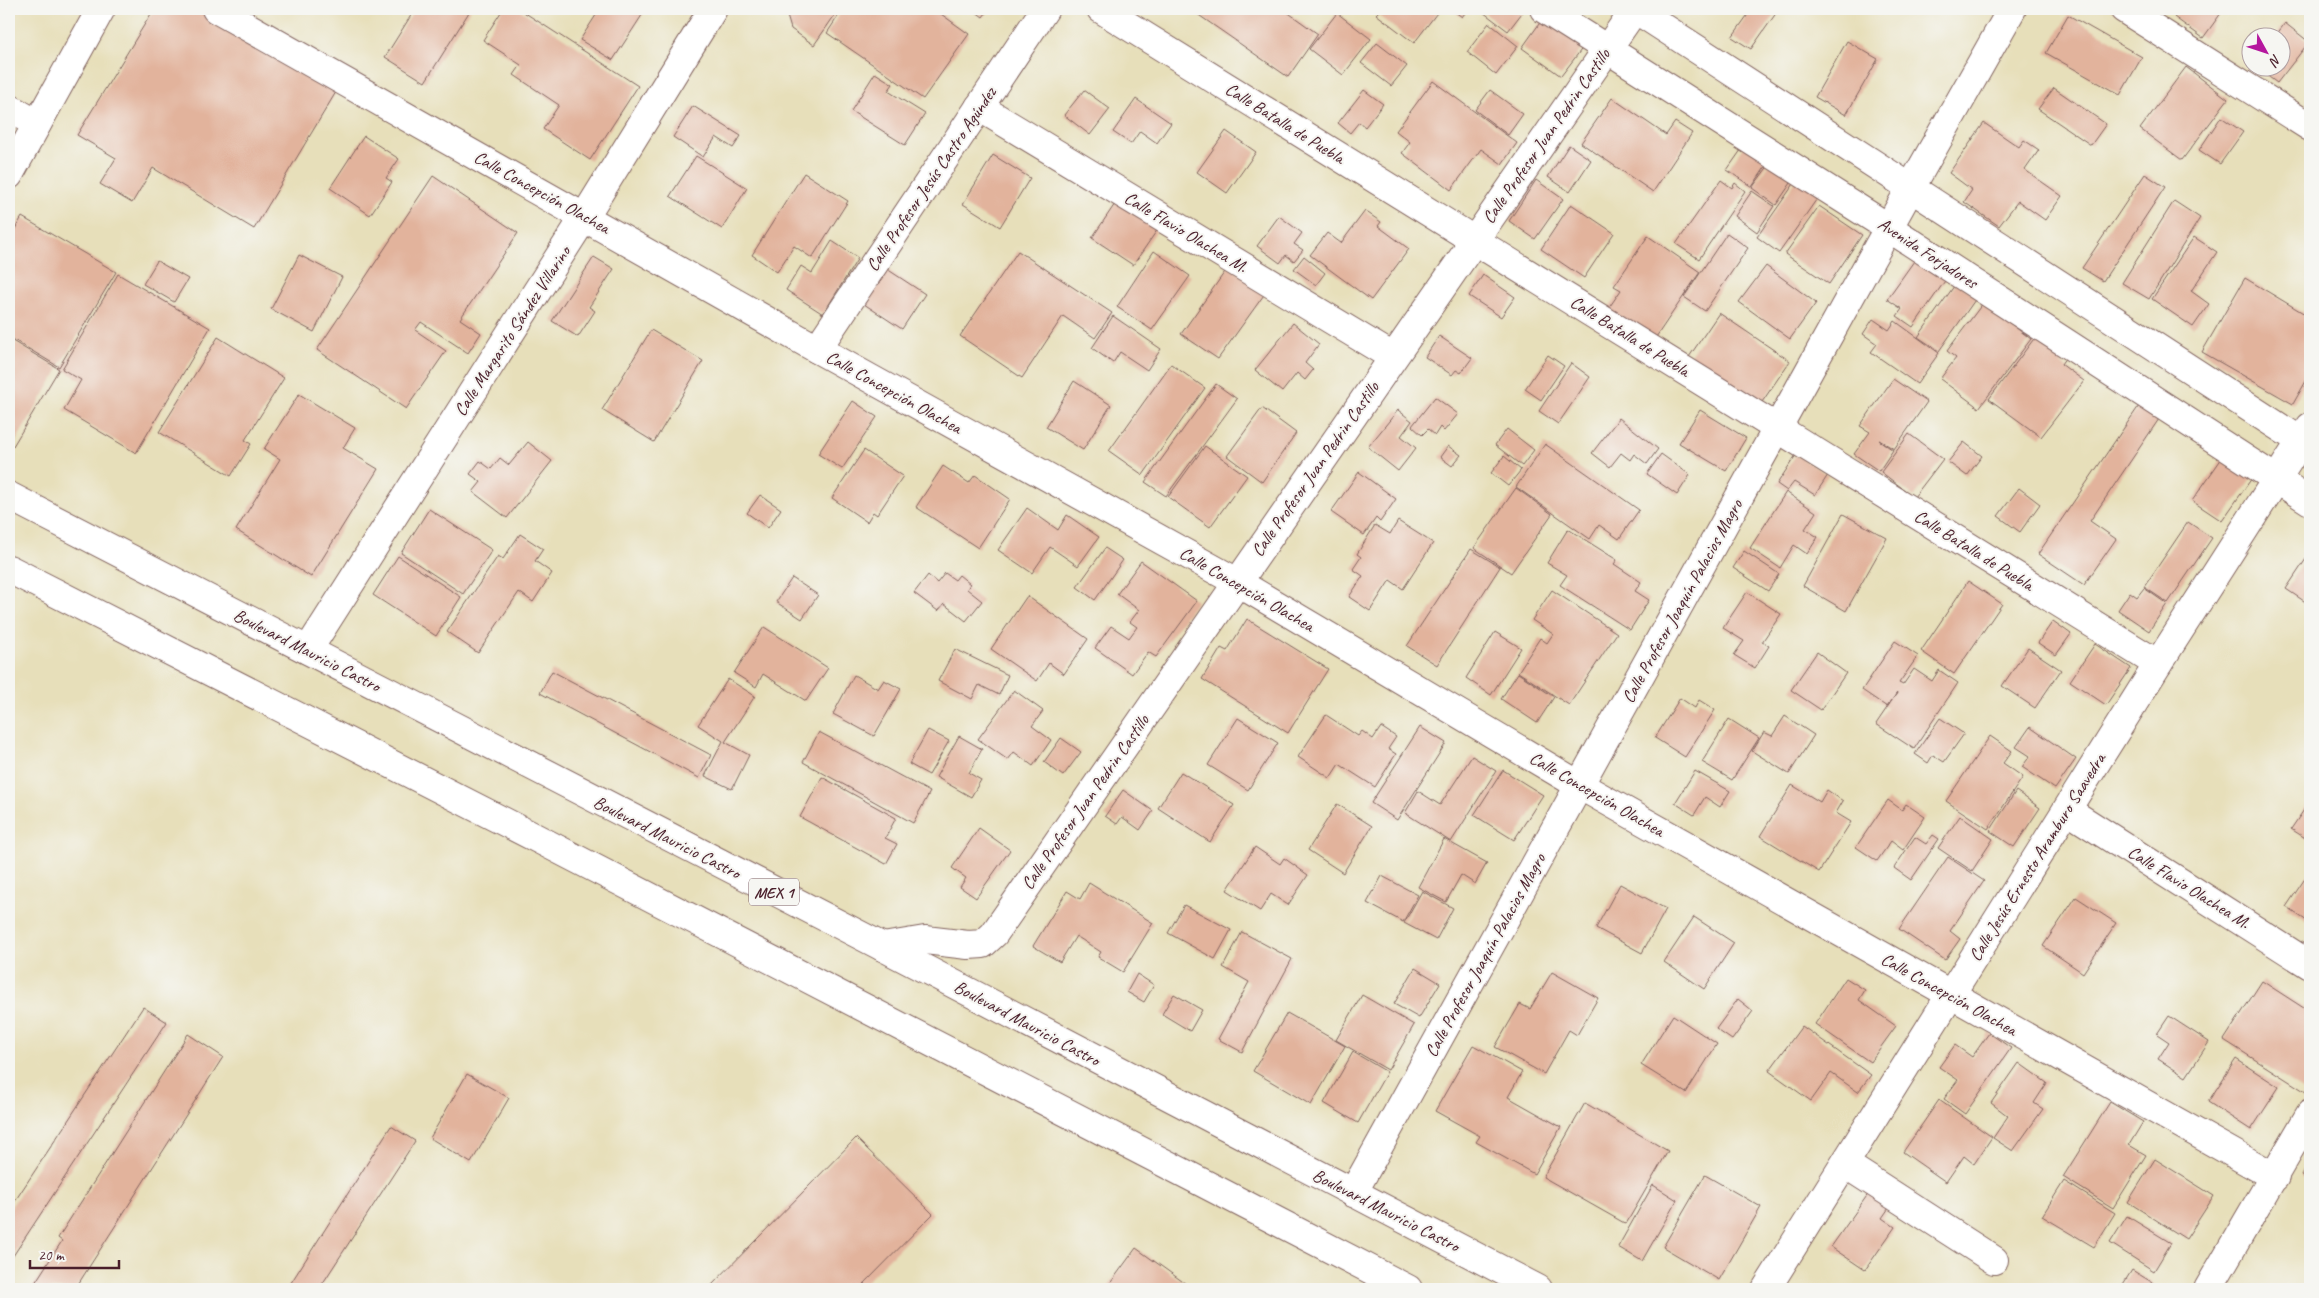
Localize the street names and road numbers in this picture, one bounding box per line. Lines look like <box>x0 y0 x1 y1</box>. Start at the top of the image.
street label: Calle Profesor Juan Pedrin Castillo <box>1477 43 1616 228</box>
street label: Calle Batalla de Puebla <box>1221 77 1350 169</box>
street label: Calle Profesor Jesús Castro Agúndez <box>861 82 1002 275</box>
street label: Calle Concepción Olachea <box>470 146 615 239</box>
street label: Calle Flavio Olachea M. <box>1120 187 1252 278</box>
street label: Avenida Forjadores <box>1874 213 1984 294</box>
street label: Calle Margarito Sández Villarino <box>449 241 576 420</box>
street label: Calle Batalla de Puebla <box>1566 290 1695 382</box>
street label: Calle Concepción Olachea <box>822 346 967 439</box>
street label: Calle Profesor Juan Pedrin Castillo <box>1246 376 1385 561</box>
street label: Calle Profesor Joaquín Palacios Magro <box>1617 494 1748 707</box>
street label: Calle Batalla de Puebla <box>1910 504 2039 596</box>
street label: Calle Concepción Olachea <box>1176 542 1320 637</box>
street label: Boulevard Mauricio Castro <box>230 603 386 697</box>
street label: Calle Profesor Juan Pedrin Castillo <box>1016 709 1155 894</box>
street label: Calle Concepción Olachea <box>1526 747 1670 842</box>
street label: Calle Jesús Ernesto Aramburo Saavedra <box>1964 748 2111 965</box>
street label: Boulevard Mauricio Castro <box>590 790 746 884</box>
street label: Calle Flavio Olachea M. <box>2124 841 2255 934</box>
street label: Calle Profesor Joaquín Palacios Magro <box>1420 848 1551 1061</box>
road number: MEX 1 <box>749 879 799 906</box>
street label: Calle Concepción Olachea <box>1877 948 2022 1041</box>
street label: Boulevard Mauricio Castro <box>950 975 1105 1071</box>
street label: Boulevard Mauricio Castro <box>1309 1163 1465 1257</box>

